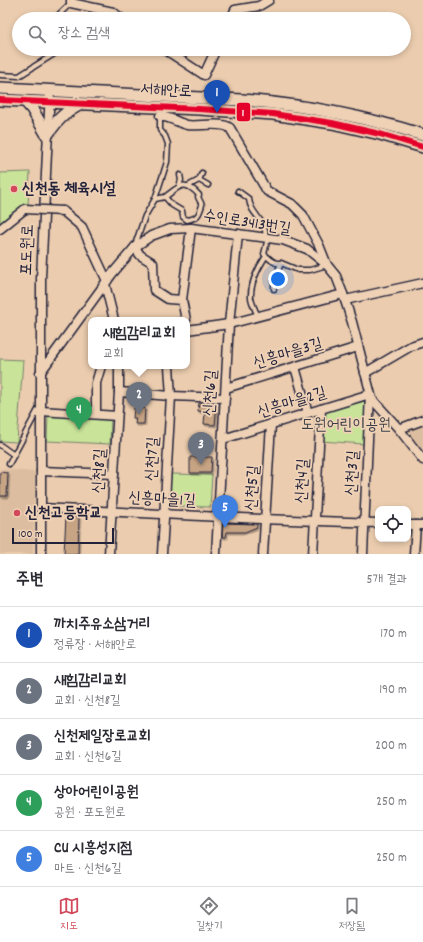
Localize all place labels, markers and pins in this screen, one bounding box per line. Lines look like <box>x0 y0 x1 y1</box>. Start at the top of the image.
pin: 1 <box>204 80 230 113</box>
place label: 신천동 체육시설 <box>22 178 116 201</box>
marker: 신천동 체육시설 <box>9 184 19 194</box>
pin: 2 <box>126 382 152 415</box>
pin: 4 <box>66 397 92 430</box>
pin: 3 <box>188 432 214 465</box>
pin: 5 <box>212 495 238 528</box>
place label: 신천고등학교 <box>25 502 102 525</box>
marker: 신천고등학교 <box>12 508 22 518</box>

